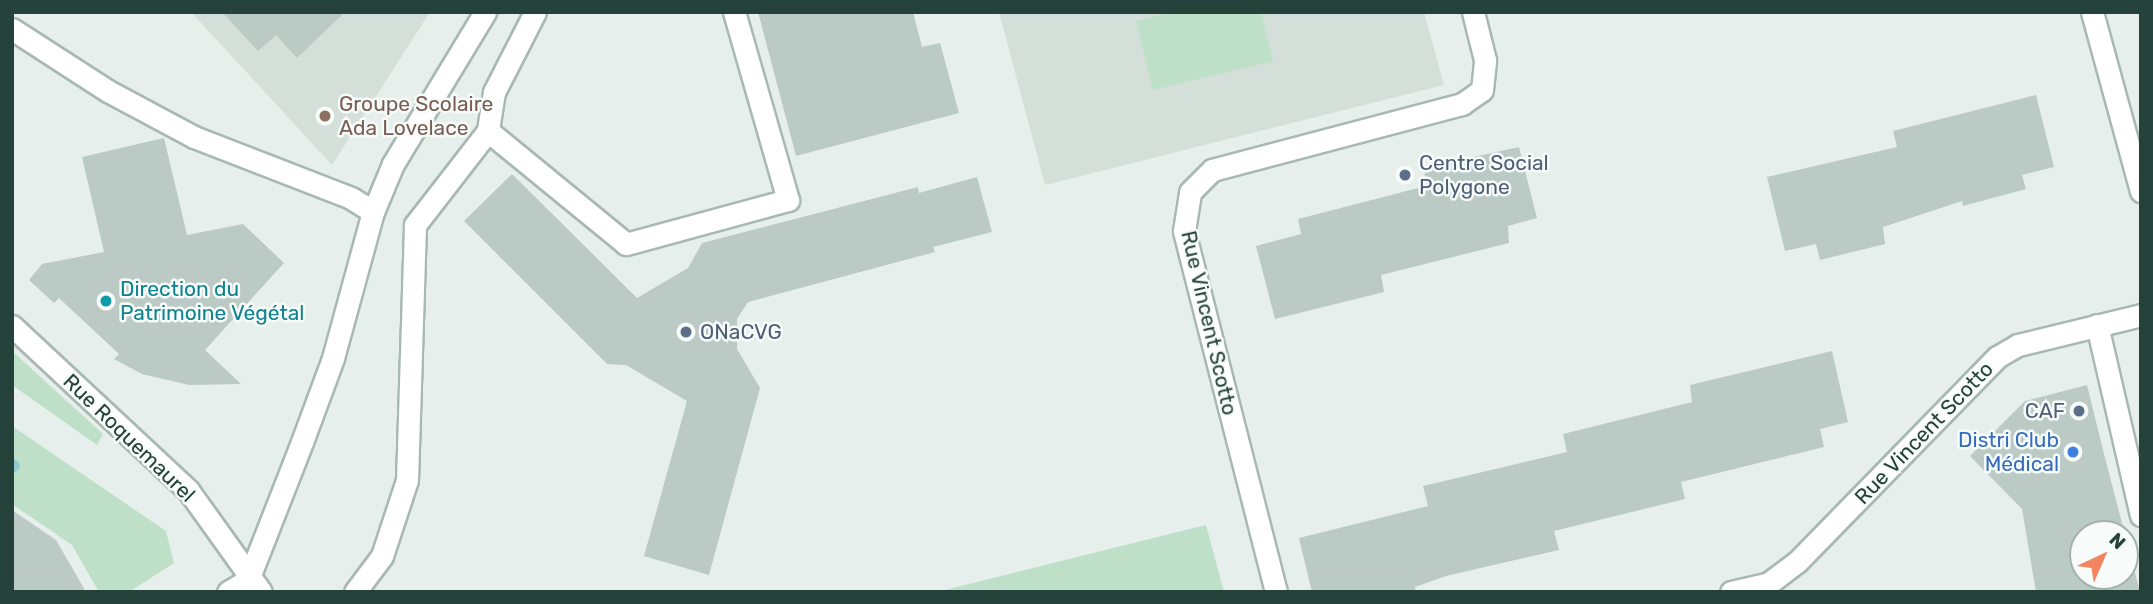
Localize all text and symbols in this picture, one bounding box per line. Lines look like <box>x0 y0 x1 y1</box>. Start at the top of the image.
place label: Groupe Scolaire Ada Lovelace <box>339 91 493 141</box>
marker: Groupe Scolaire Ada Lovelace <box>317 108 333 124</box>
place label: Centre Social Polygone <box>1419 150 1549 200</box>
marker: Centre Social Polygone <box>1397 167 1413 183</box>
street label: Rue Vincent Scotto <box>1175 228 1243 418</box>
place label: Direction du Patrimoine Végétal <box>120 276 305 326</box>
marker: Direction du Patrimoine Végétal <box>98 293 114 309</box>
place label: ONaCVG <box>700 319 782 345</box>
marker: ONaCVG <box>678 324 694 340</box>
street label: Rue Vincent Scotto <box>1849 356 1999 510</box>
street label: Rue Roquemaurel <box>58 369 200 507</box>
place label: CAF <box>2025 398 2065 424</box>
marker: CAF <box>2071 403 2087 419</box>
place label: Distri Club Médical <box>1958 427 2059 477</box>
marker: Distri Club Médical <box>2065 444 2081 460</box>
north arrow <box>2069 520 2139 590</box>
text: N <box>2105 528 2130 554</box>

